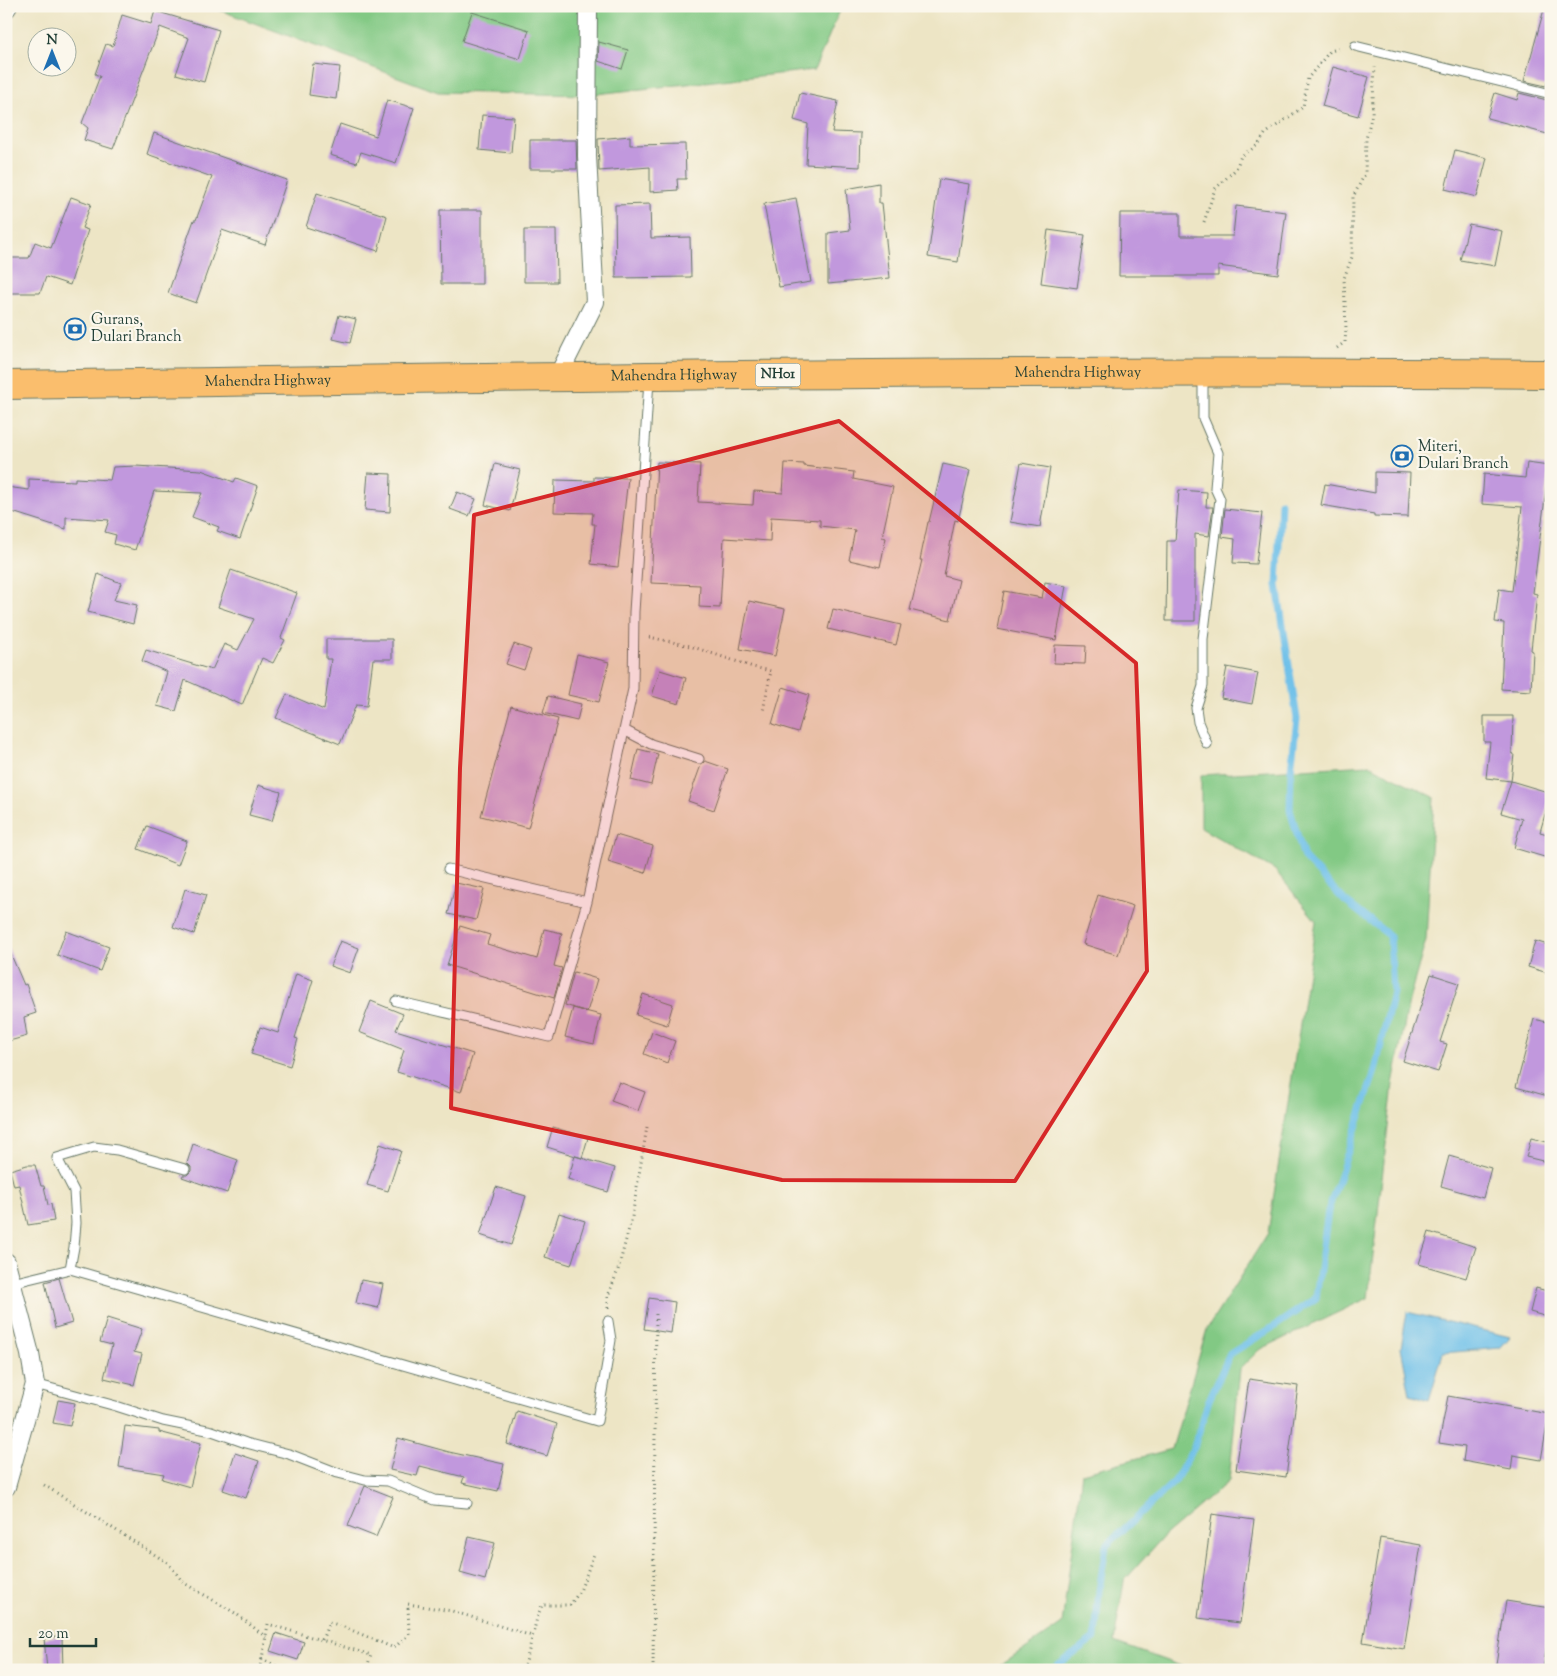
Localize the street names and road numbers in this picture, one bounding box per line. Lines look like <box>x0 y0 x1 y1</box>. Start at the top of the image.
street label: Mahendra Highway <box>1015 362 1142 383</box>
road number: NH01 <box>756 364 800 386</box>
street label: Mahendra Highway <box>610 365 738 387</box>
street label: Mahendra Highway <box>204 370 332 392</box>

